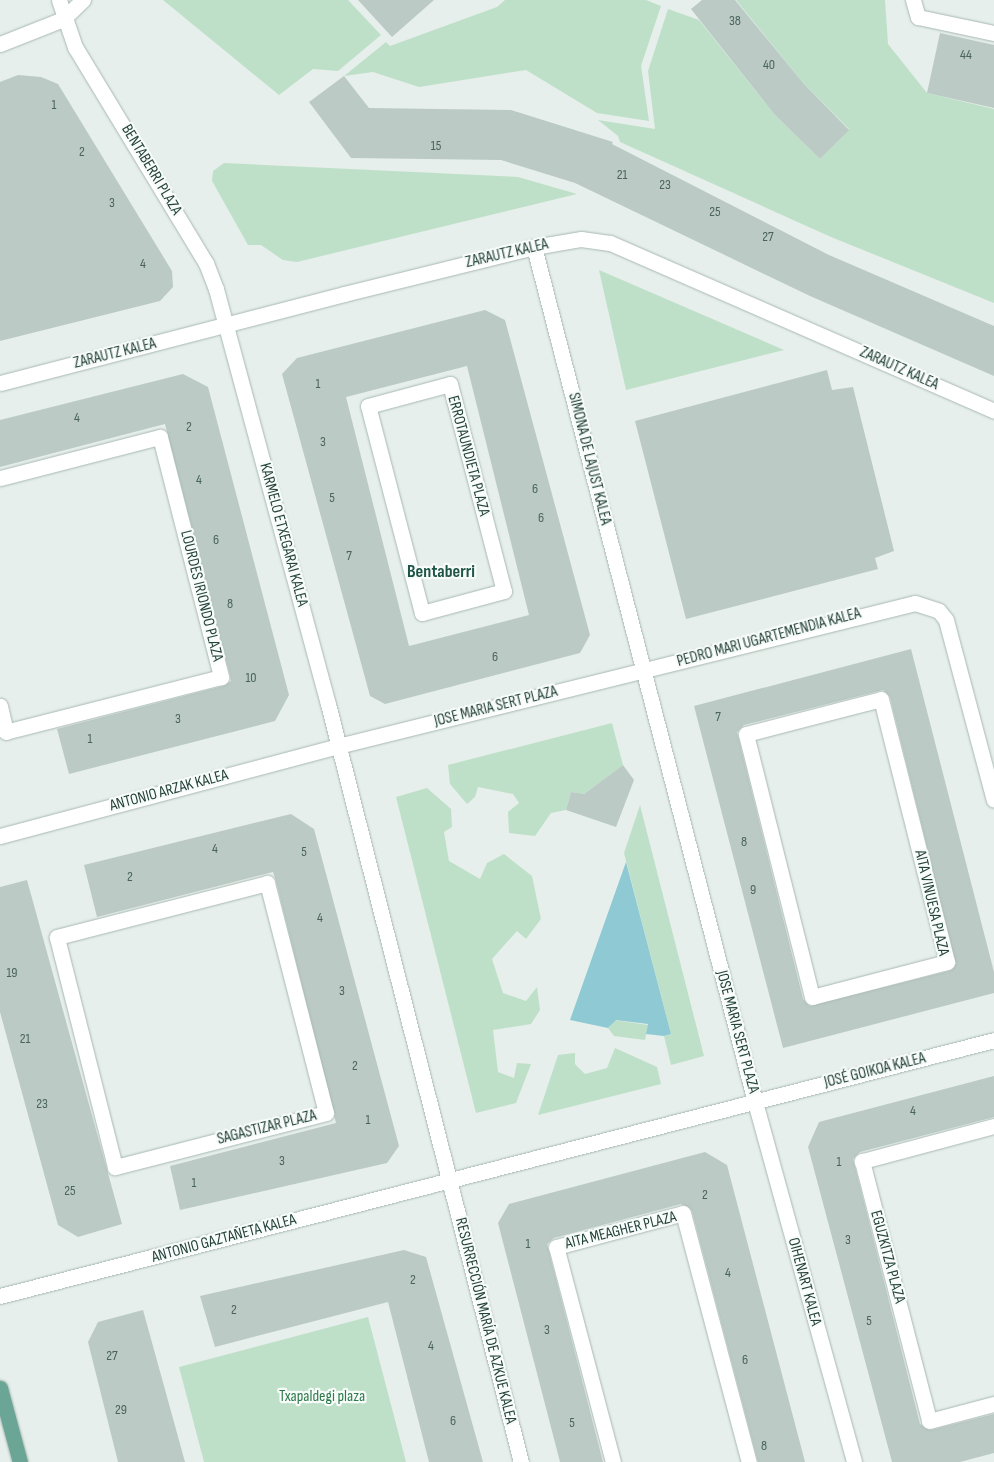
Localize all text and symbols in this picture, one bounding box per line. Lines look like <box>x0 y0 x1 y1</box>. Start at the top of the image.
house number: 38 <box>729 13 741 29</box>
house number: 44 <box>960 47 972 63</box>
house number: 40 <box>763 57 775 73</box>
house number: 1 <box>52 97 56 113</box>
street label: BENTABERRI PLAZA <box>116 121 186 219</box>
house number: 15 <box>431 138 441 154</box>
house number: 2 <box>79 144 85 160</box>
house number: 21 <box>617 167 627 183</box>
house number: 23 <box>659 177 671 193</box>
house number: 3 <box>109 195 115 211</box>
house number: 25 <box>709 204 721 220</box>
house number: 27 <box>762 229 774 245</box>
street label: ZARAUTZ KALEA <box>464 235 550 273</box>
house number: 4 <box>140 256 146 272</box>
street label: ZARAUTZ KALEA <box>72 334 158 374</box>
street label: ZARAUTZ KALEA <box>857 343 941 395</box>
house number: 1 <box>316 376 320 392</box>
street label: SIMONA DE LAJUST KALEA <box>563 391 615 527</box>
street label: ERROTAUNDIETA PLAZA <box>443 394 493 518</box>
house number: 4 <box>74 410 80 426</box>
house number: 2 <box>186 419 192 435</box>
house number: 3 <box>320 434 326 450</box>
street label: KARMELO ETXEGARAI KALEA <box>255 461 311 609</box>
house number: 4 <box>196 472 202 488</box>
house number: 6 <box>532 481 538 497</box>
house number: 5 <box>329 490 335 506</box>
house number: 6 <box>538 510 544 526</box>
street label: LOURDES IRIONDO PLAZA <box>175 529 227 663</box>
house number: 6 <box>213 532 219 548</box>
house number: 7 <box>346 548 352 564</box>
district label: Bentaberri <box>407 561 475 583</box>
house number: 8 <box>227 596 233 612</box>
street label: PEDRO MARI UGARTEMENDIA KALEA <box>675 604 863 672</box>
house number: 6 <box>492 649 498 665</box>
house number: 10 <box>245 670 257 686</box>
street label: JOSE MARIA SERT PLAZA <box>432 682 560 732</box>
house number: 7 <box>715 709 721 725</box>
house number: 3 <box>175 711 181 727</box>
house number: 1 <box>88 731 92 747</box>
street label: ANTONIO ARZAK KALEA <box>108 766 230 816</box>
house number: 8 <box>741 834 747 850</box>
house number: 4 <box>212 841 218 857</box>
house number: 5 <box>301 844 307 860</box>
street label: AITA VINUESA PLAZA <box>909 848 953 958</box>
house number: 2 <box>127 869 133 885</box>
house number: 9 <box>750 882 756 898</box>
house number: 4 <box>317 910 323 926</box>
house number: 19 <box>6 965 18 981</box>
street label: JOSE MARIA SERT PLAZA <box>711 968 763 1096</box>
house number: 3 <box>339 983 345 999</box>
house number: 21 <box>20 1031 30 1047</box>
street label: JOSÉ GOIKOA KALEA <box>822 1049 928 1093</box>
house number: 2 <box>352 1058 358 1074</box>
house number: 23 <box>36 1096 48 1112</box>
house number: 4 <box>910 1103 916 1119</box>
street label: SAGASTIZAR PLAZA <box>215 1106 319 1150</box>
house number: 1 <box>366 1112 370 1128</box>
house number: 3 <box>279 1153 285 1169</box>
house number: 1 <box>837 1154 841 1170</box>
house number: 1 <box>192 1175 196 1191</box>
house number: 25 <box>64 1183 76 1199</box>
house number: 2 <box>702 1187 708 1203</box>
street label: AITA MEAGHER PLAZA <box>563 1208 679 1254</box>
street label: EGUZKITZA PLAZA <box>865 1208 909 1306</box>
street label: ANTONIO GAZTAÑETA KALEA <box>150 1210 298 1268</box>
street label: RESURRECCIÓN MARÍA DE AZKUE KALEA <box>450 1216 520 1426</box>
house number: 3 <box>845 1232 851 1248</box>
house number: 1 <box>526 1236 530 1252</box>
street label: OIHENART KALEA <box>783 1236 825 1328</box>
house number: 4 <box>725 1265 731 1281</box>
house number: 2 <box>410 1272 416 1288</box>
house number: 2 <box>231 1302 237 1318</box>
house number: 5 <box>866 1313 872 1329</box>
house number: 3 <box>544 1322 550 1338</box>
house number: 4 <box>428 1338 434 1354</box>
house number: 27 <box>106 1348 118 1364</box>
house number: 6 <box>742 1352 748 1368</box>
park label: Txapaldegi plaza <box>279 1387 365 1407</box>
house number: 29 <box>115 1402 127 1418</box>
house number: 6 <box>450 1413 456 1429</box>
house number: 5 <box>569 1415 575 1431</box>
house number: 8 <box>761 1438 767 1454</box>

